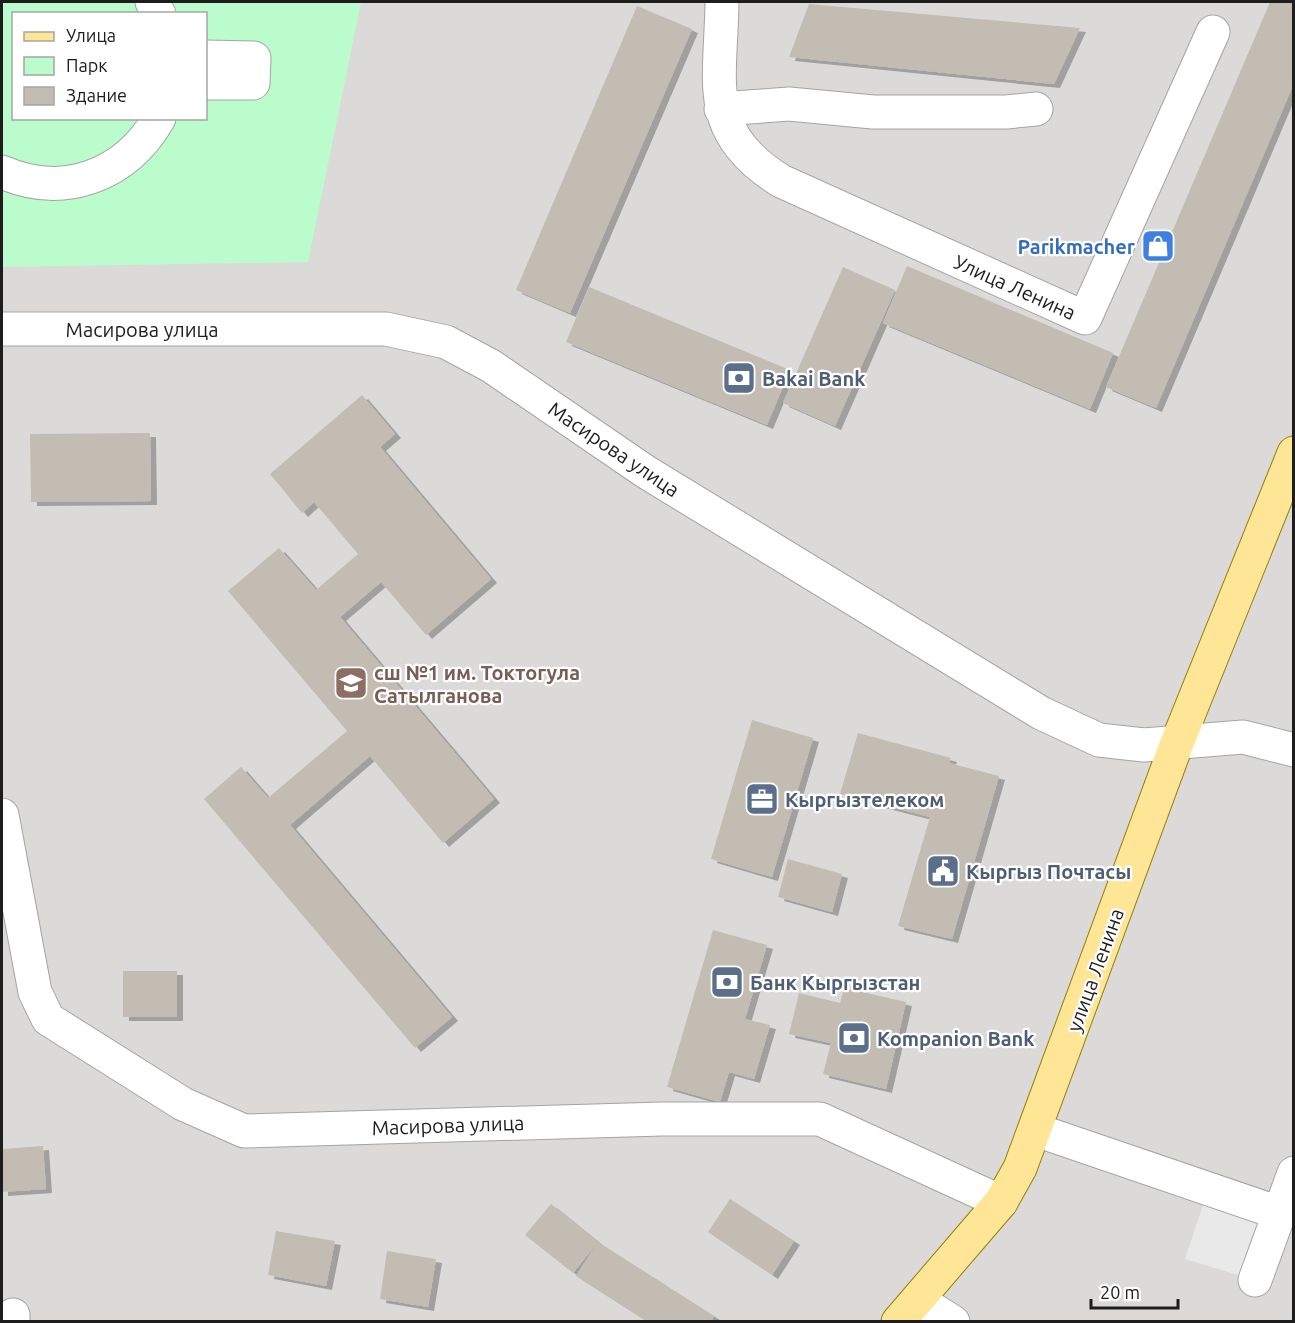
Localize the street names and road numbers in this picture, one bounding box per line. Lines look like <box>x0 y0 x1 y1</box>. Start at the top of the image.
street label: Улица Ленина <box>951 250 1079 324</box>
street label: Масирова улица <box>66 318 218 341</box>
street label: Масирова улица <box>544 397 684 501</box>
street label: улица Ленина <box>1062 905 1128 1035</box>
street label: Масирова улица <box>371 1111 525 1139</box>

